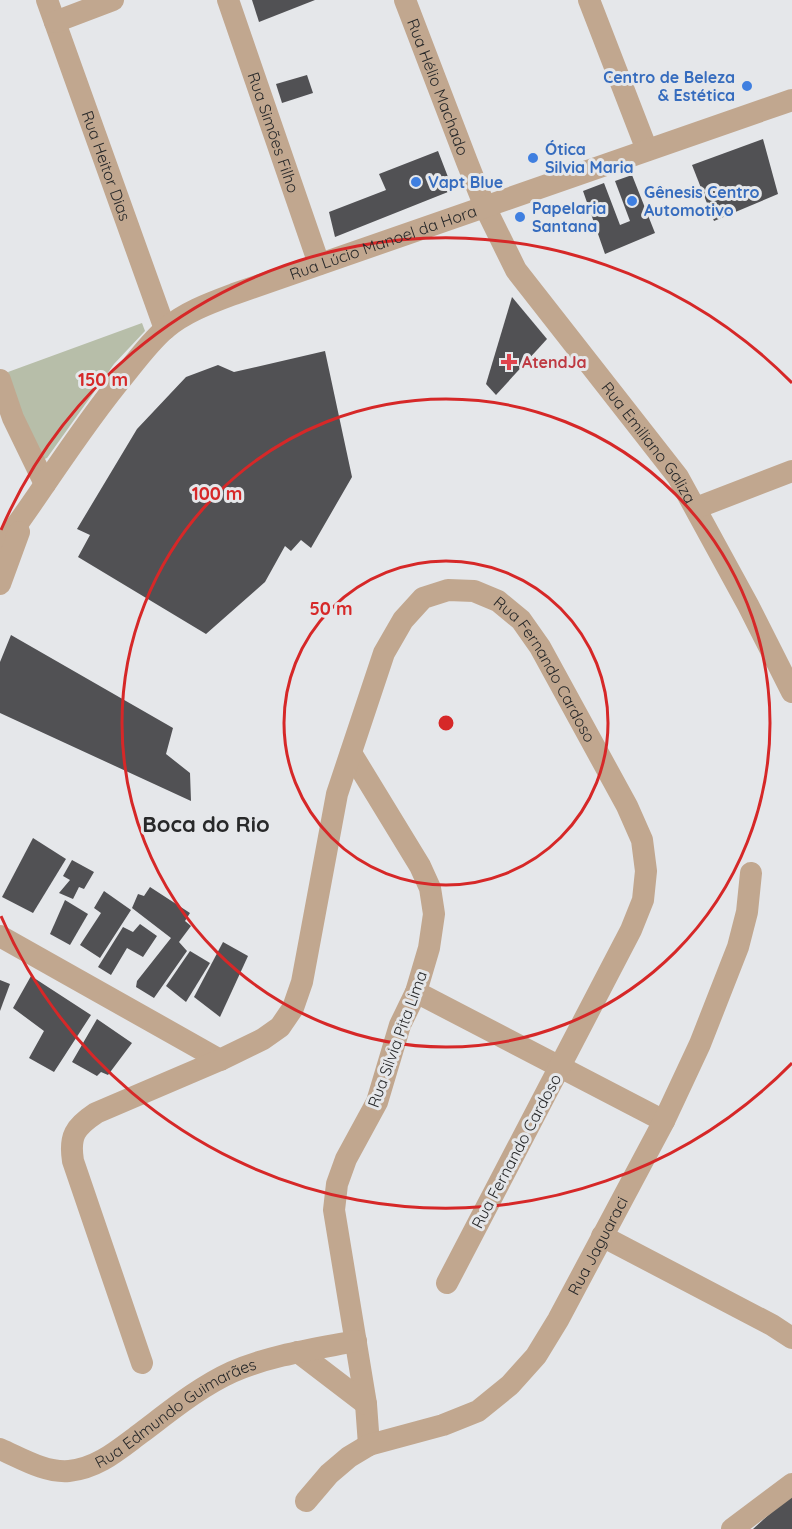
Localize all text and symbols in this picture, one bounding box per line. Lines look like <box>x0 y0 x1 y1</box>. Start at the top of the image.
street label: Rua Hélio Machado <box>403 16 473 158</box>
place label: Centro de Beleza & Estética <box>603 67 735 105</box>
street label: Rua Simões Filho <box>244 69 304 195</box>
marker: Centro de Beleza & Estética <box>740 79 754 93</box>
street label: Rua Heitor Dias <box>78 108 135 223</box>
place label: Ótica Silvia Maria <box>545 139 633 177</box>
marker: Ótica Silvia Maria <box>526 151 540 165</box>
place label: Vapt Blue <box>428 172 503 192</box>
marker: Vapt Blue <box>409 175 423 189</box>
place label: Gênesis Centro Automotivo <box>644 182 759 220</box>
marker: Gênesis Centro Automotivo <box>625 194 639 208</box>
place label: Papelaria Santana <box>532 198 606 236</box>
street label: Rua Lúcio Manoel da Hora <box>287 200 479 284</box>
marker: Papelaria Santana <box>513 210 527 224</box>
place label: AtendJa <box>522 352 587 372</box>
marker: AtendJa <box>500 353 518 371</box>
text: 150 m <box>78 368 128 391</box>
street label: Rua Emiliano Galiza <box>597 378 700 507</box>
text: 100 m <box>192 482 242 505</box>
street label: Rua Fernando Cardoso <box>490 592 600 746</box>
text: 50 m <box>309 597 353 620</box>
centre of rings <box>436 713 456 733</box>
district label: Boca do Rio <box>142 810 270 838</box>
street label: Rua Silvia Pita Lima <box>363 968 431 1110</box>
street label: Rua Fernando Cardoso <box>467 1070 565 1232</box>
street label: Rua Jaguaraci <box>563 1193 632 1298</box>
street label: Rua Edmundo Guimarães <box>91 1354 259 1472</box>

